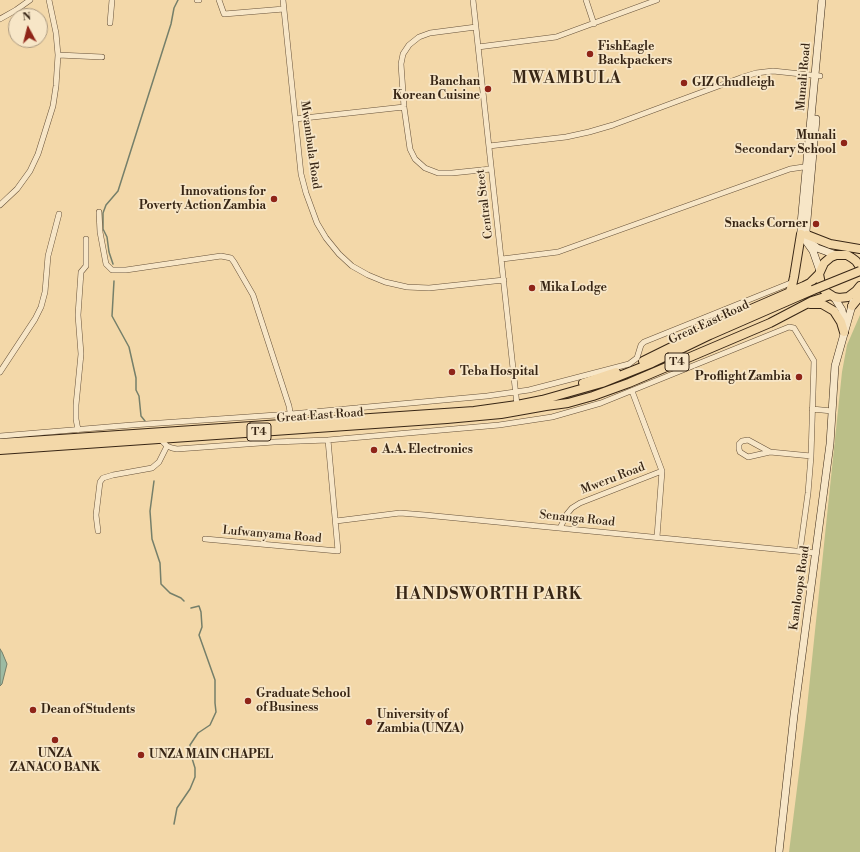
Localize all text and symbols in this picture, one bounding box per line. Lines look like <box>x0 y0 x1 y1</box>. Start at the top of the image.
north arrow <box>8 8 48 48</box>
text: N <box>21 10 32 25</box>
place label: FishEagle Backpackers <box>598 40 672 68</box>
street label: Munali Road <box>794 42 814 112</box>
marker: FishEagle Backpackers <box>585 49 595 59</box>
district label: MWAMBULA <box>512 69 622 89</box>
place label: Banchan Korean Cuisine <box>393 75 480 103</box>
place label: GIZ Chudleigh <box>692 76 775 90</box>
marker: GIZ Chudleigh <box>679 78 689 88</box>
marker: Banchan Korean Cuisine <box>483 84 493 94</box>
street label: Mwambula Road <box>297 100 323 190</box>
place label: Munali Secondary School <box>735 129 836 157</box>
marker: Munali Secondary School <box>839 138 849 148</box>
street label: Central Steet <box>474 168 496 240</box>
place label: Innovations for Poverty Action Zambia <box>139 185 266 213</box>
marker: Innovations for Poverty Action Zambia <box>269 194 279 204</box>
place label: Snacks Corner <box>725 217 808 231</box>
marker: Snacks Corner <box>811 219 821 229</box>
place label: Mika Lodge <box>540 281 607 295</box>
marker: Mika Lodge <box>527 283 537 293</box>
street label: Great East Road <box>667 298 751 348</box>
road number: T4 <box>665 353 689 371</box>
place label: Teba Hospital <box>460 365 539 379</box>
marker: Teba Hospital <box>447 367 457 377</box>
place label: Proflight Zambia <box>695 370 791 384</box>
marker: Proflight Zambia <box>794 372 804 382</box>
street label: Great East Road <box>276 406 364 426</box>
road number: T4 <box>247 423 271 441</box>
place label: A.A. Electronics <box>382 443 473 457</box>
marker: A.A. Electronics <box>369 445 379 455</box>
street label: Mweru Road <box>579 460 647 498</box>
street label: Senanga Road <box>538 508 616 530</box>
street label: Lufwanyama Road <box>222 523 322 547</box>
street label: Kamloops Road <box>787 545 813 631</box>
district label: HANDSWORTH PARK <box>395 585 583 605</box>
place label: Graduate School of Business <box>256 687 350 715</box>
marker: Graduate School of Business <box>243 696 253 706</box>
place label: Dean of Students <box>41 703 135 717</box>
marker: Dean of Students <box>28 705 38 715</box>
place label: University of Zambia (UNZA) <box>377 708 464 736</box>
marker: University of Zambia (UNZA) <box>364 717 374 727</box>
marker: UNZA ZANACO BANK <box>50 735 60 745</box>
place label: UNZA ZANACO BANK <box>10 747 100 775</box>
place label: UNZA MAIN CHAPEL <box>149 748 273 762</box>
marker: UNZA MAIN CHAPEL <box>136 750 146 760</box>

